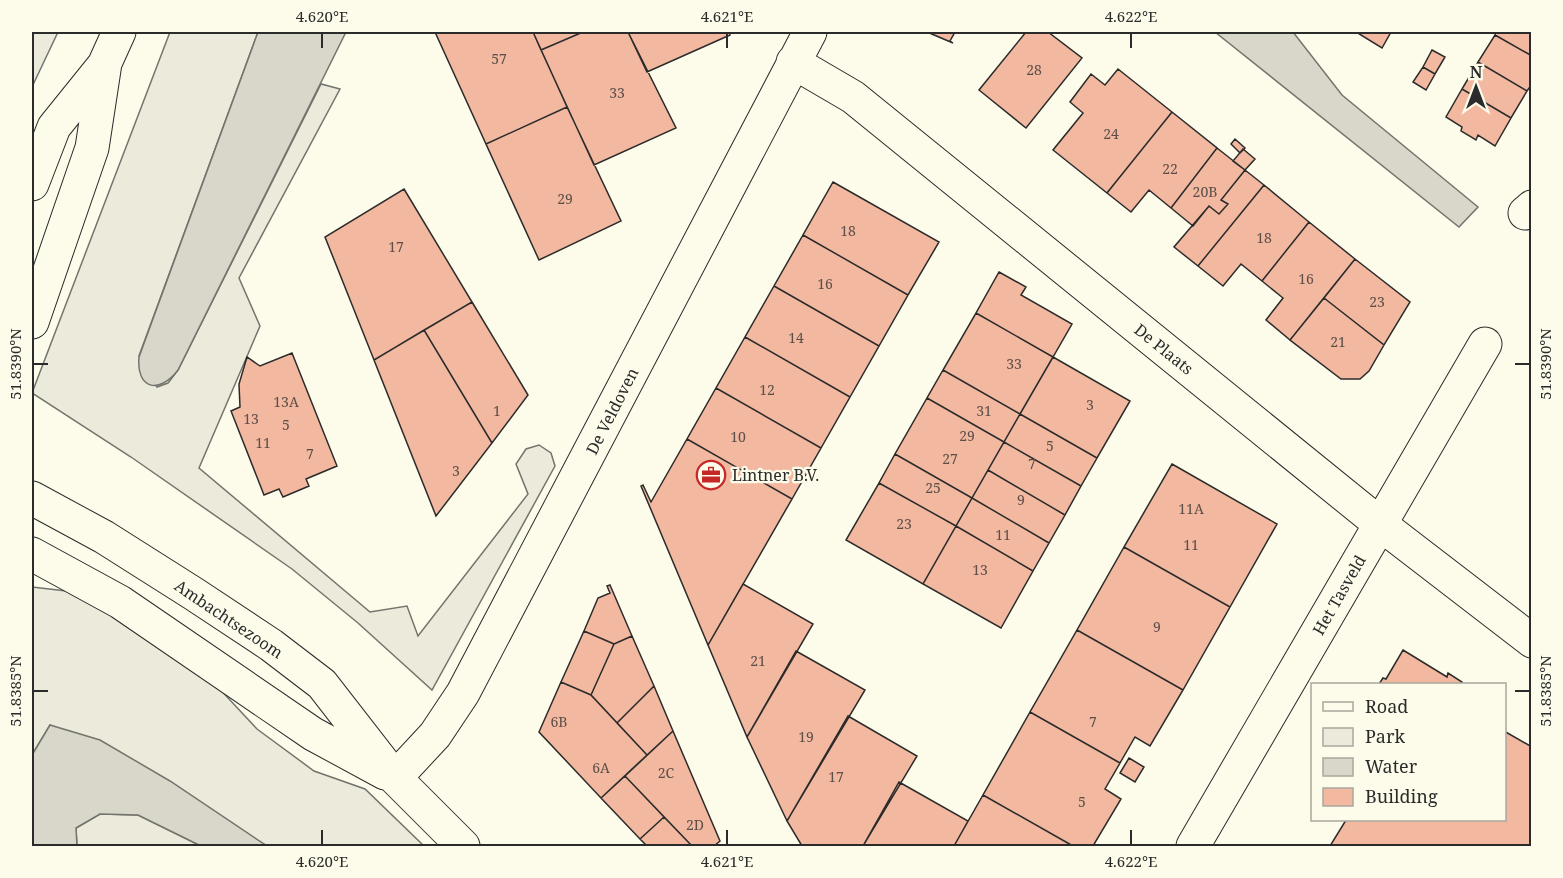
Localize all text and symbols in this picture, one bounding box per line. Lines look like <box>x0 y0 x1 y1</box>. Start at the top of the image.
text: 4.620°E <box>296 6 348 26</box>
text: 4.621°E <box>701 6 753 26</box>
text: 4.622°E <box>1105 6 1157 26</box>
house number: 57 <box>491 49 507 68</box>
north arrow <box>1446 57 1506 117</box>
house number: 28 <box>1026 60 1042 79</box>
text: N <box>1470 61 1483 83</box>
house number: 33 <box>609 83 625 102</box>
house number: 24 <box>1103 124 1119 143</box>
house number: 22 <box>1162 159 1178 178</box>
house number: 20B <box>1193 182 1217 201</box>
house number: 29 <box>557 189 573 208</box>
house number: 18 <box>840 221 856 240</box>
house number: 18 <box>1256 228 1272 247</box>
house number: 17 <box>388 237 404 256</box>
house number: 16 <box>1298 269 1314 288</box>
house number: 16 <box>817 274 833 293</box>
house number: 23 <box>1369 292 1385 311</box>
street label: De Plaats <box>1130 318 1198 380</box>
text: 51.8390°N <box>5 328 25 400</box>
house number: 14 <box>788 328 804 347</box>
text: 51.8390°N <box>1535 328 1555 400</box>
house number: 21 <box>1330 332 1346 351</box>
house number: 33 <box>1006 354 1022 373</box>
street label: De Veldoven <box>581 364 643 458</box>
house number: 12 <box>759 380 775 399</box>
house number: 13A <box>273 392 299 411</box>
house number: 3 <box>1086 395 1094 414</box>
house number: 1 <box>493 401 501 420</box>
house number: 31 <box>976 401 992 420</box>
house number: 13 <box>243 409 259 428</box>
house number: 5 <box>282 415 290 434</box>
house number: 29 <box>959 426 975 445</box>
house number: 10 <box>730 427 746 446</box>
house number: 11 <box>255 433 271 452</box>
house number: 5 <box>1046 436 1054 455</box>
house number: 7 <box>306 444 314 463</box>
house number: 27 <box>942 449 958 468</box>
house number: 7 <box>1028 454 1036 473</box>
office icon: Lintner B.V. <box>695 459 727 491</box>
house number: 3 <box>452 461 460 480</box>
place label: Lintner B.V. <box>732 464 819 486</box>
house number: 25 <box>925 478 941 497</box>
house number: 9 <box>1017 490 1025 509</box>
house number: 11A <box>1178 499 1204 518</box>
house number: 23 <box>896 514 912 533</box>
house number: 11 <box>995 525 1011 544</box>
house number: 11 <box>1183 535 1199 554</box>
street label: Het Tasveld <box>1307 551 1371 639</box>
house number: 13 <box>972 560 988 579</box>
street label: Ambachtsezoom <box>170 575 288 663</box>
house number: 9 <box>1153 617 1161 636</box>
house number: 21 <box>750 651 766 670</box>
text: 51.8385°N <box>5 655 25 727</box>
text: 51.8385°N <box>1535 655 1555 727</box>
legend <box>1311 683 1506 821</box>
text: Road <box>1365 694 1408 718</box>
house number: 6B <box>551 712 567 731</box>
house number: 7 <box>1089 712 1097 731</box>
text: Park <box>1365 724 1405 748</box>
house number: 19 <box>798 727 814 746</box>
text: Water <box>1365 754 1418 778</box>
house number: 6A <box>592 758 610 777</box>
house number: 2C <box>658 763 675 782</box>
house number: 17 <box>828 767 844 786</box>
text: Building <box>1365 784 1438 808</box>
house number: 5 <box>1078 792 1086 811</box>
house number: 2D <box>686 815 704 834</box>
text: 4.620°E <box>296 851 348 871</box>
text: 4.621°E <box>701 851 753 871</box>
text: 4.622°E <box>1105 851 1157 871</box>

